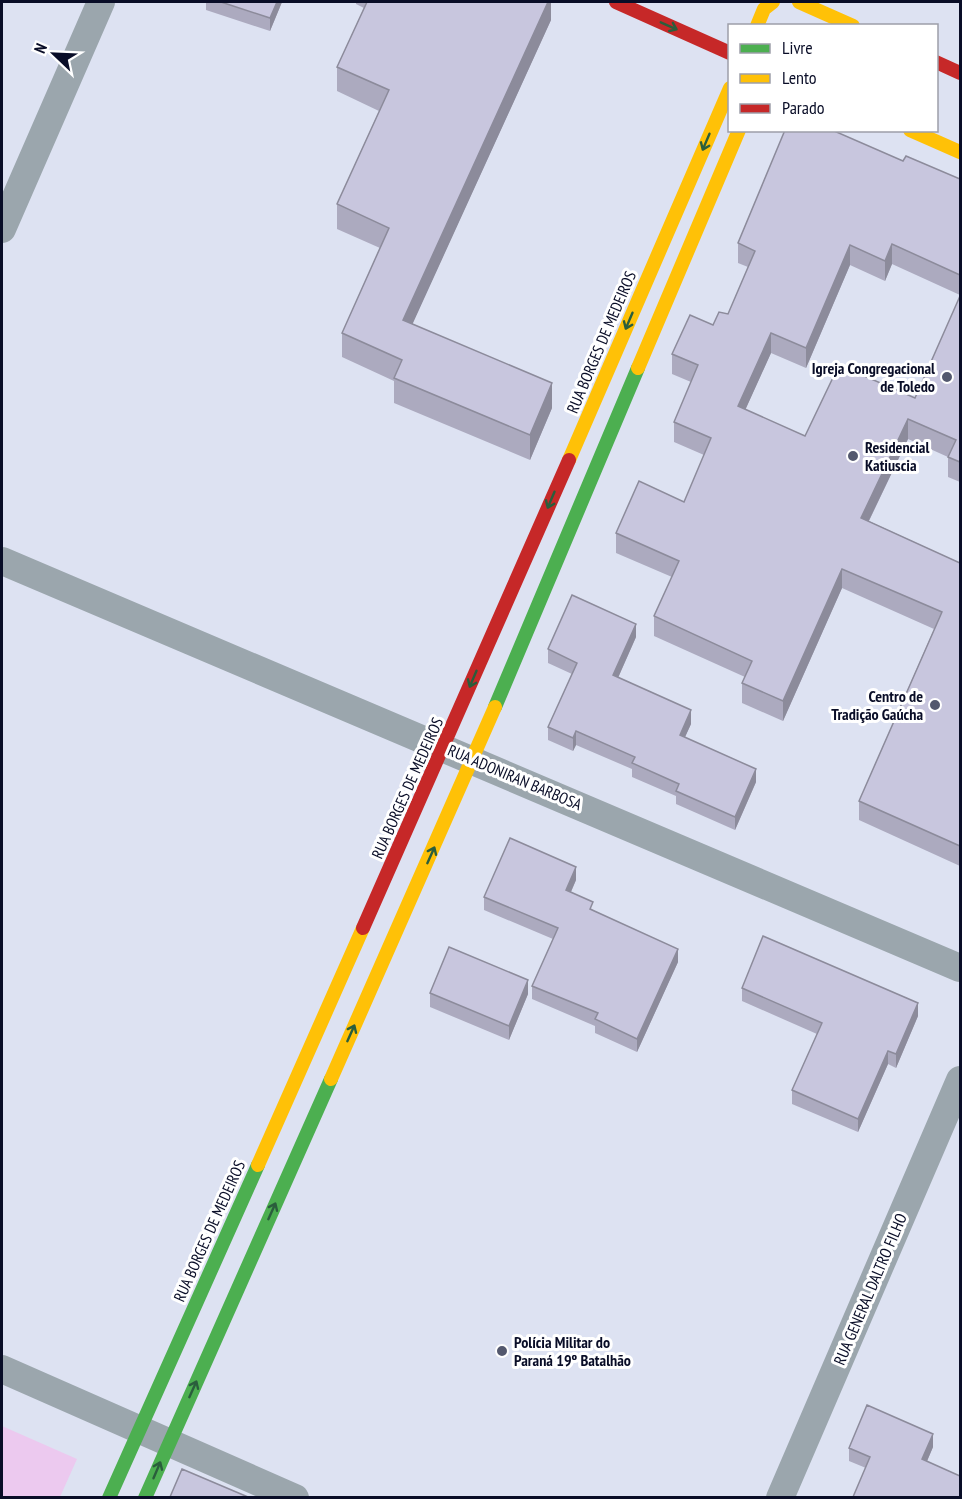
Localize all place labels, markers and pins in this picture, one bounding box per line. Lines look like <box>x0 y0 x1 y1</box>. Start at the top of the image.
place label: Igreja Congregacional de Toledo <box>812 358 935 396</box>
marker: Igreja Congregacional de Toledo <box>940 370 954 384</box>
place label: Residencial Katiuscia <box>865 437 929 475</box>
marker: Residencial Katiuscia <box>846 449 860 463</box>
place label: Centro de Tradição Gaúcha <box>831 686 923 724</box>
marker: Centro de Tradição Gaúcha <box>928 698 942 712</box>
place label: Polícia Militar do Paraná 19º Batalhão <box>514 1332 631 1370</box>
marker: Polícia Militar do Paraná 19º Batalhão <box>495 1344 509 1358</box>

